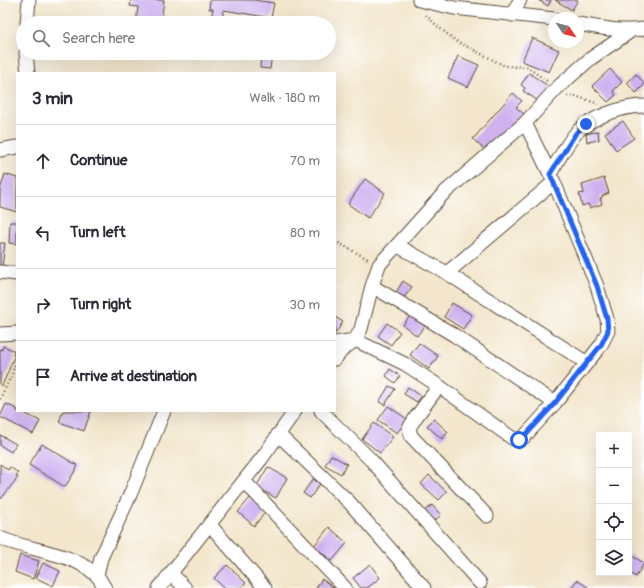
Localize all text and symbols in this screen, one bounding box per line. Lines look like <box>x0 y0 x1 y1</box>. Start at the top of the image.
north arrow <box>548 12 584 48</box>
search box <box>16 16 336 60</box>
icon: search <box>30 27 52 49</box>
text: Search here <box>62 29 135 48</box>
text: 3 min <box>32 88 73 109</box>
text: Walk · 180 m <box>250 90 320 106</box>
route end <box>577 115 595 133</box>
icon: ahead <box>32 150 54 172</box>
text: Continue <box>70 151 128 170</box>
text: 70 m <box>290 153 320 169</box>
icon: left <box>32 222 54 244</box>
text: Turn left <box>70 223 126 242</box>
text: 80 m <box>290 225 320 241</box>
icon: right <box>32 294 54 316</box>
text: Turn right <box>70 295 131 314</box>
text: 30 m <box>290 297 320 313</box>
icon: arrive <box>32 366 54 388</box>
text: Arrive at destination <box>70 367 197 386</box>
route start <box>510 431 528 449</box>
map controls <box>596 432 632 576</box>
button: + <box>596 432 632 468</box>
button: − <box>596 468 632 504</box>
button: locate <box>596 504 632 540</box>
button: layers <box>596 540 632 576</box>

